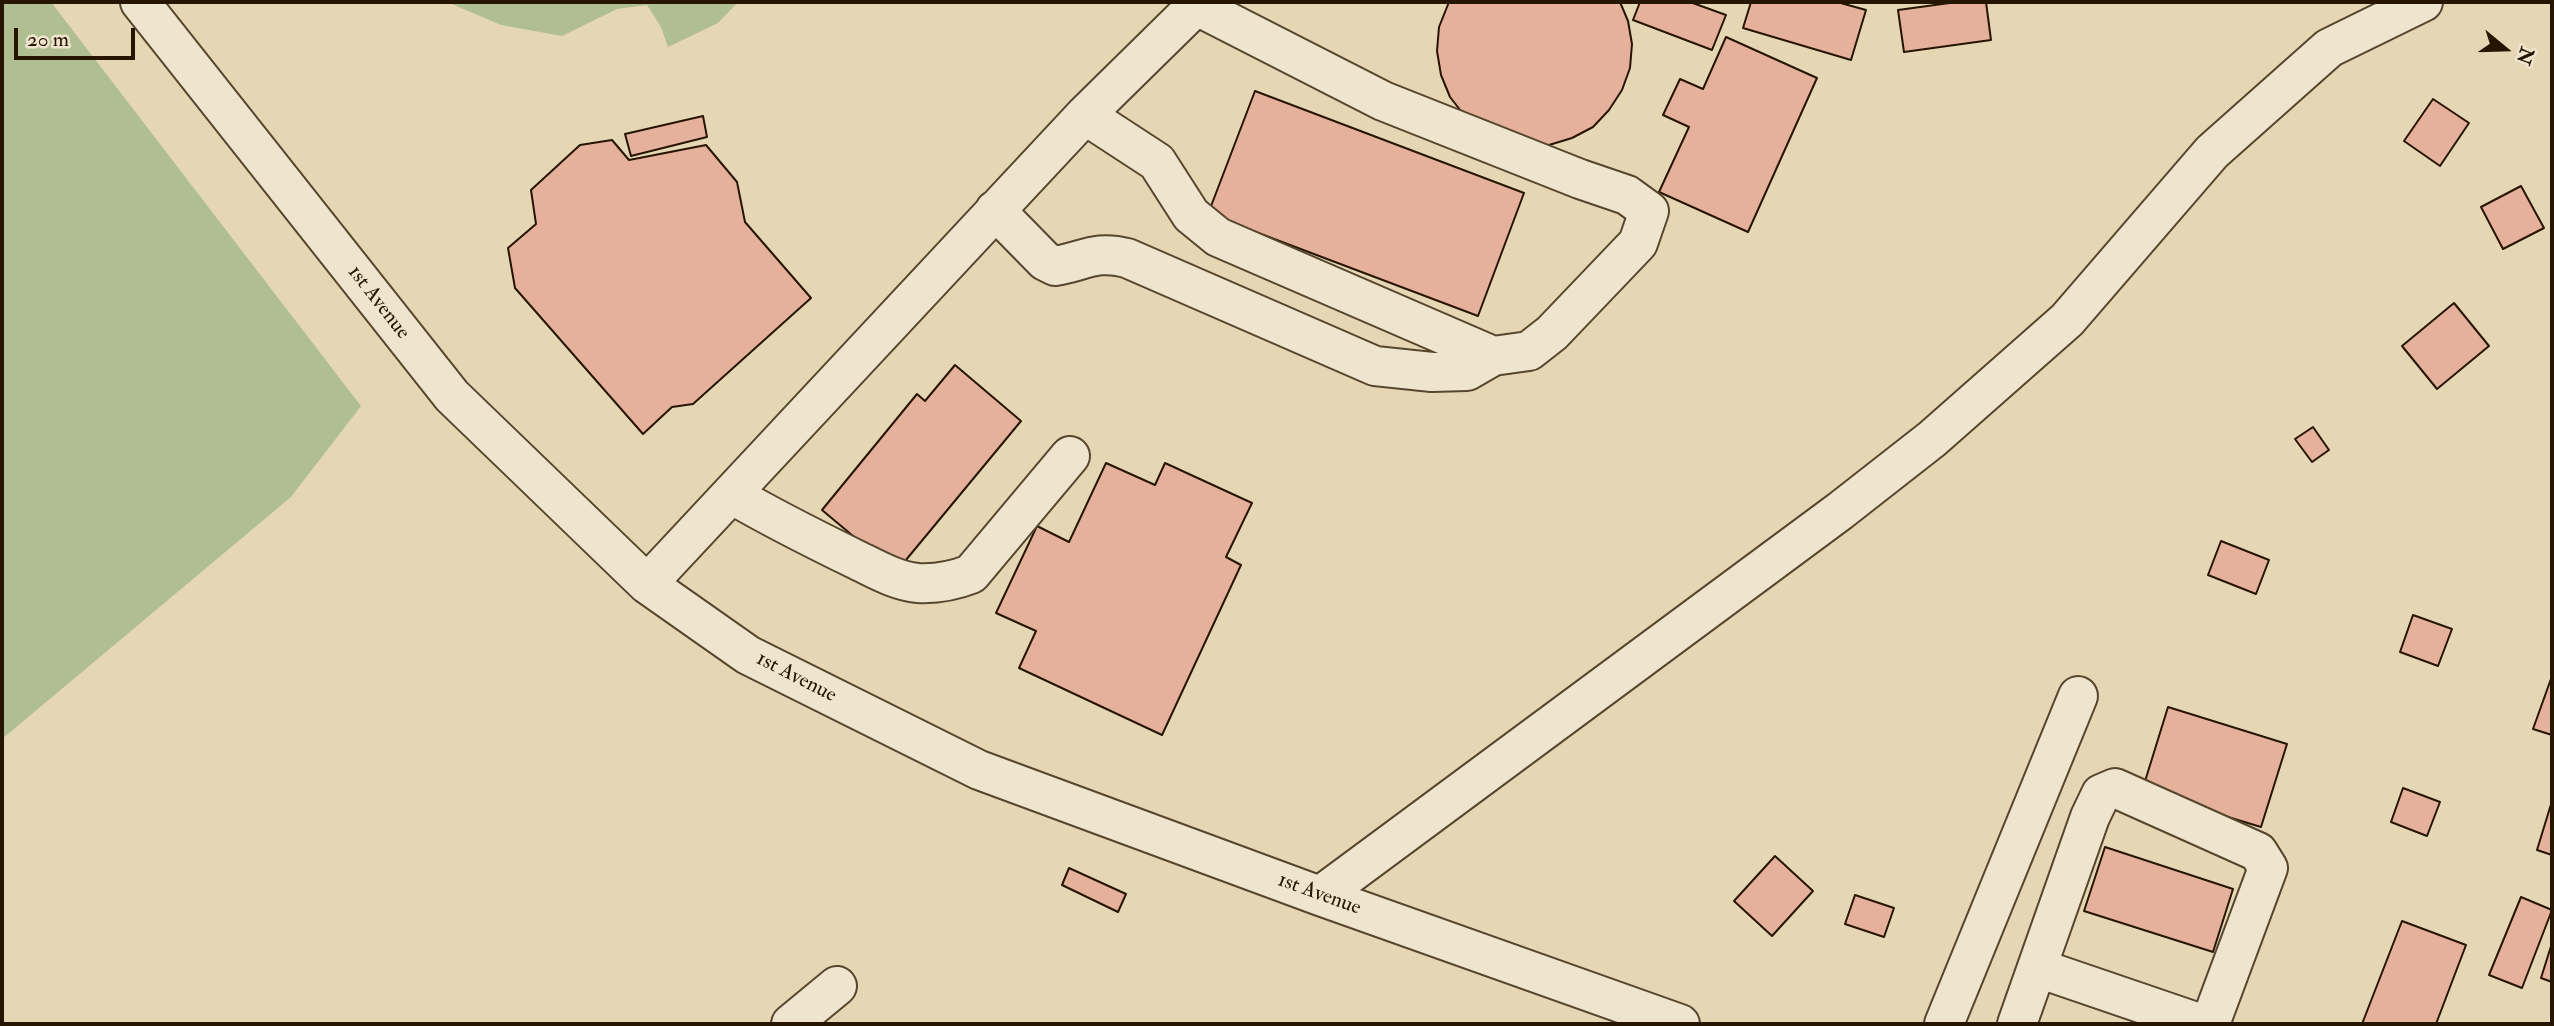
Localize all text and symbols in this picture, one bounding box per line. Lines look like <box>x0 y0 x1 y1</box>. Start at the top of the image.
scale bar <box>18 14 138 58</box>
north arrow <box>2470 14 2540 84</box>
text: 20 m <box>27 26 69 53</box>
text: N <box>2511 44 2539 68</box>
street label: 1st Avenue <box>341 261 415 345</box>
street label: 1st Avenue <box>752 647 840 709</box>
street label: 1st Avenue <box>1274 868 1364 922</box>

